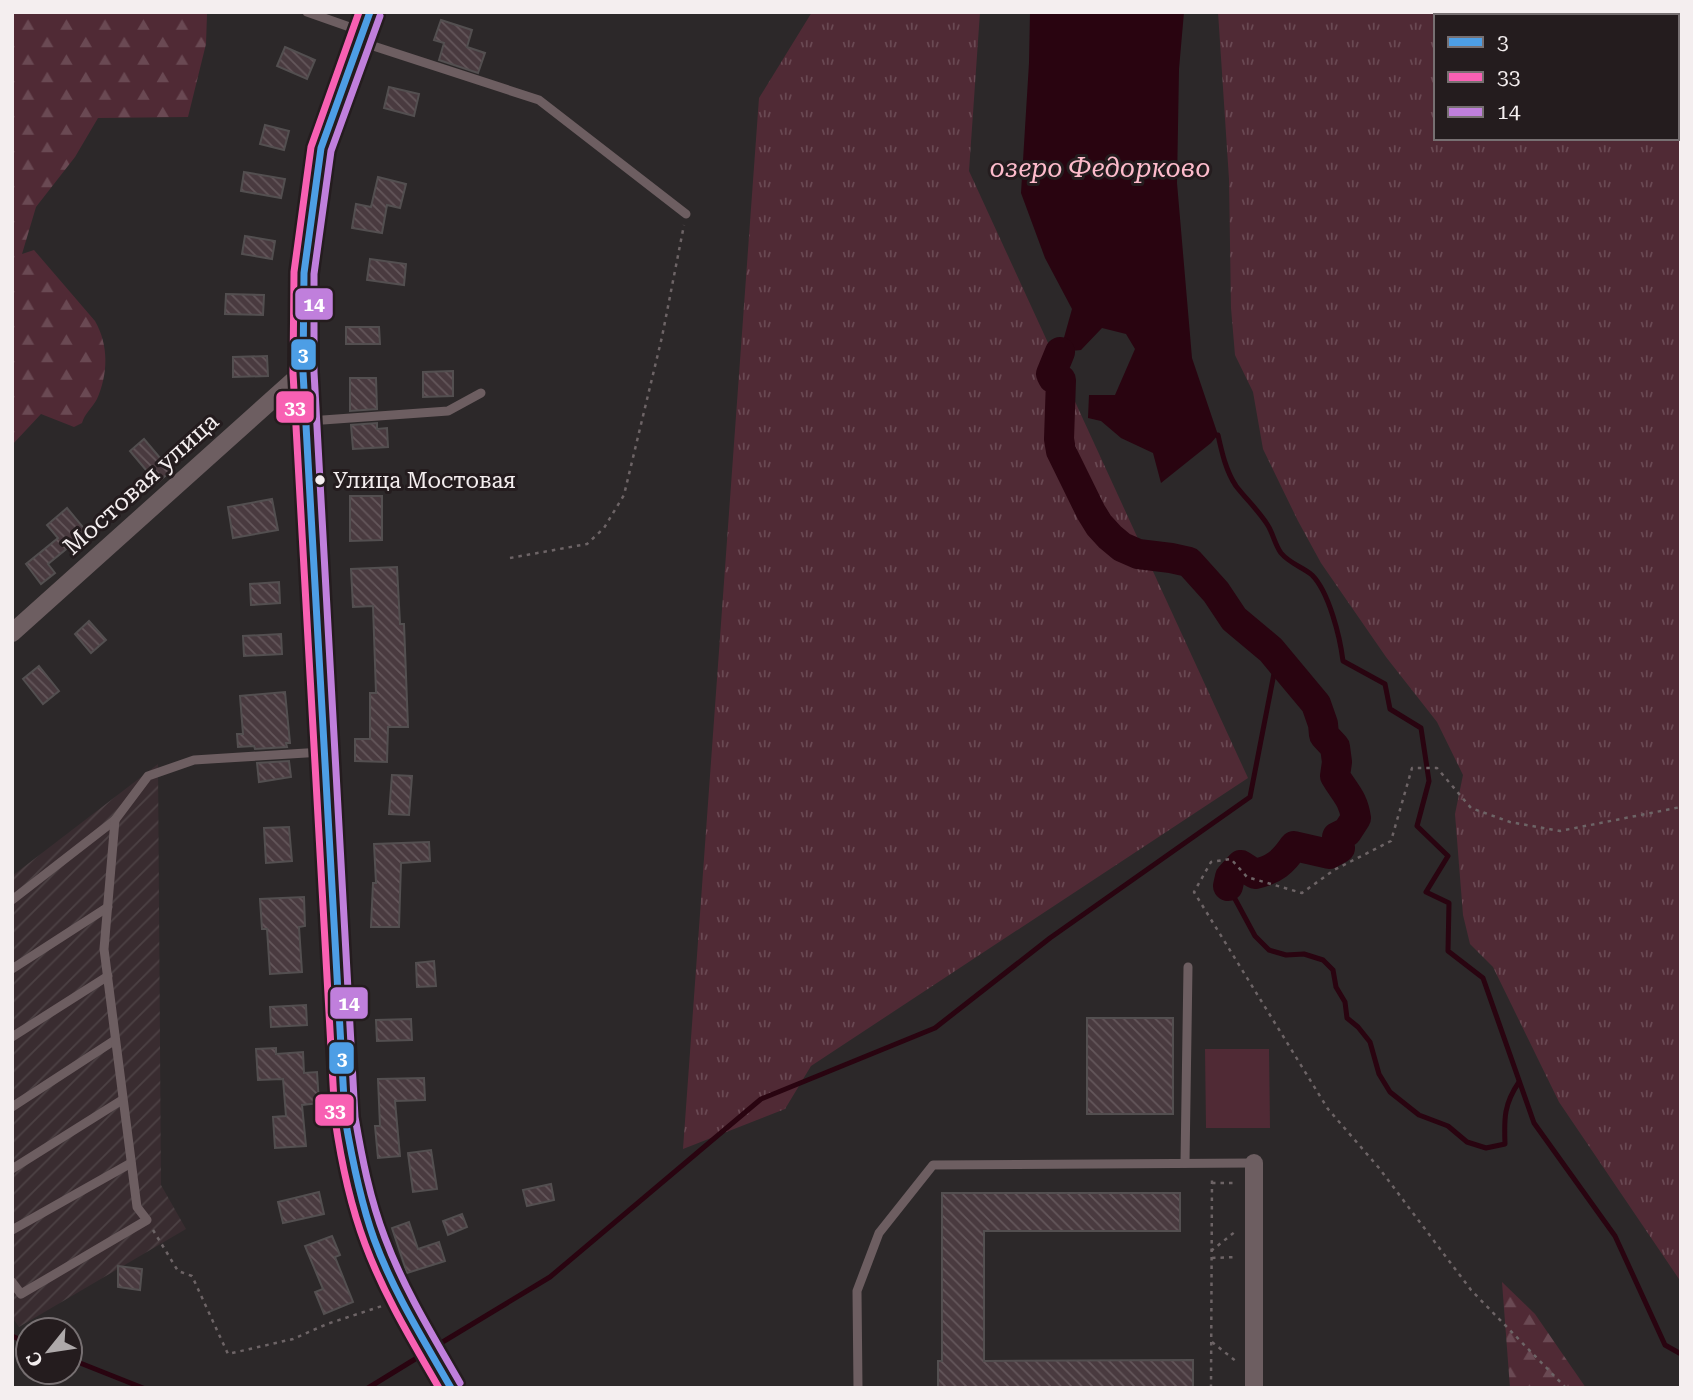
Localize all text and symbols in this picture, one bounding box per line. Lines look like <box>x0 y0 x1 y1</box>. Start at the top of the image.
legend <box>1434 14 1679 140</box>
text: 3 <box>1497 30 1509 54</box>
text: 33 <box>1497 65 1521 89</box>
text: 14 <box>1497 100 1521 124</box>
water label: озеро Федорково <box>990 153 1210 183</box>
line badge: 14 <box>294 287 334 321</box>
text: 14 <box>303 293 325 316</box>
line badge: 3 <box>290 338 317 371</box>
text: 3 <box>298 343 309 366</box>
line badge: 33 <box>275 390 315 424</box>
text: 33 <box>284 396 306 419</box>
street label: Мостовая улица <box>58 407 224 561</box>
place label: Улица Мостовая <box>333 468 516 493</box>
marker: Улица Мостовая <box>313 473 327 487</box>
line badge: 14 <box>329 986 369 1020</box>
text: 14 <box>338 992 360 1015</box>
line badge: 3 <box>328 1041 355 1075</box>
text: 3 <box>337 1047 348 1070</box>
line badge: 33 <box>314 1093 355 1127</box>
text: 33 <box>324 1099 346 1122</box>
north arrow <box>14 1316 84 1386</box>
text: С <box>21 1348 48 1371</box>

